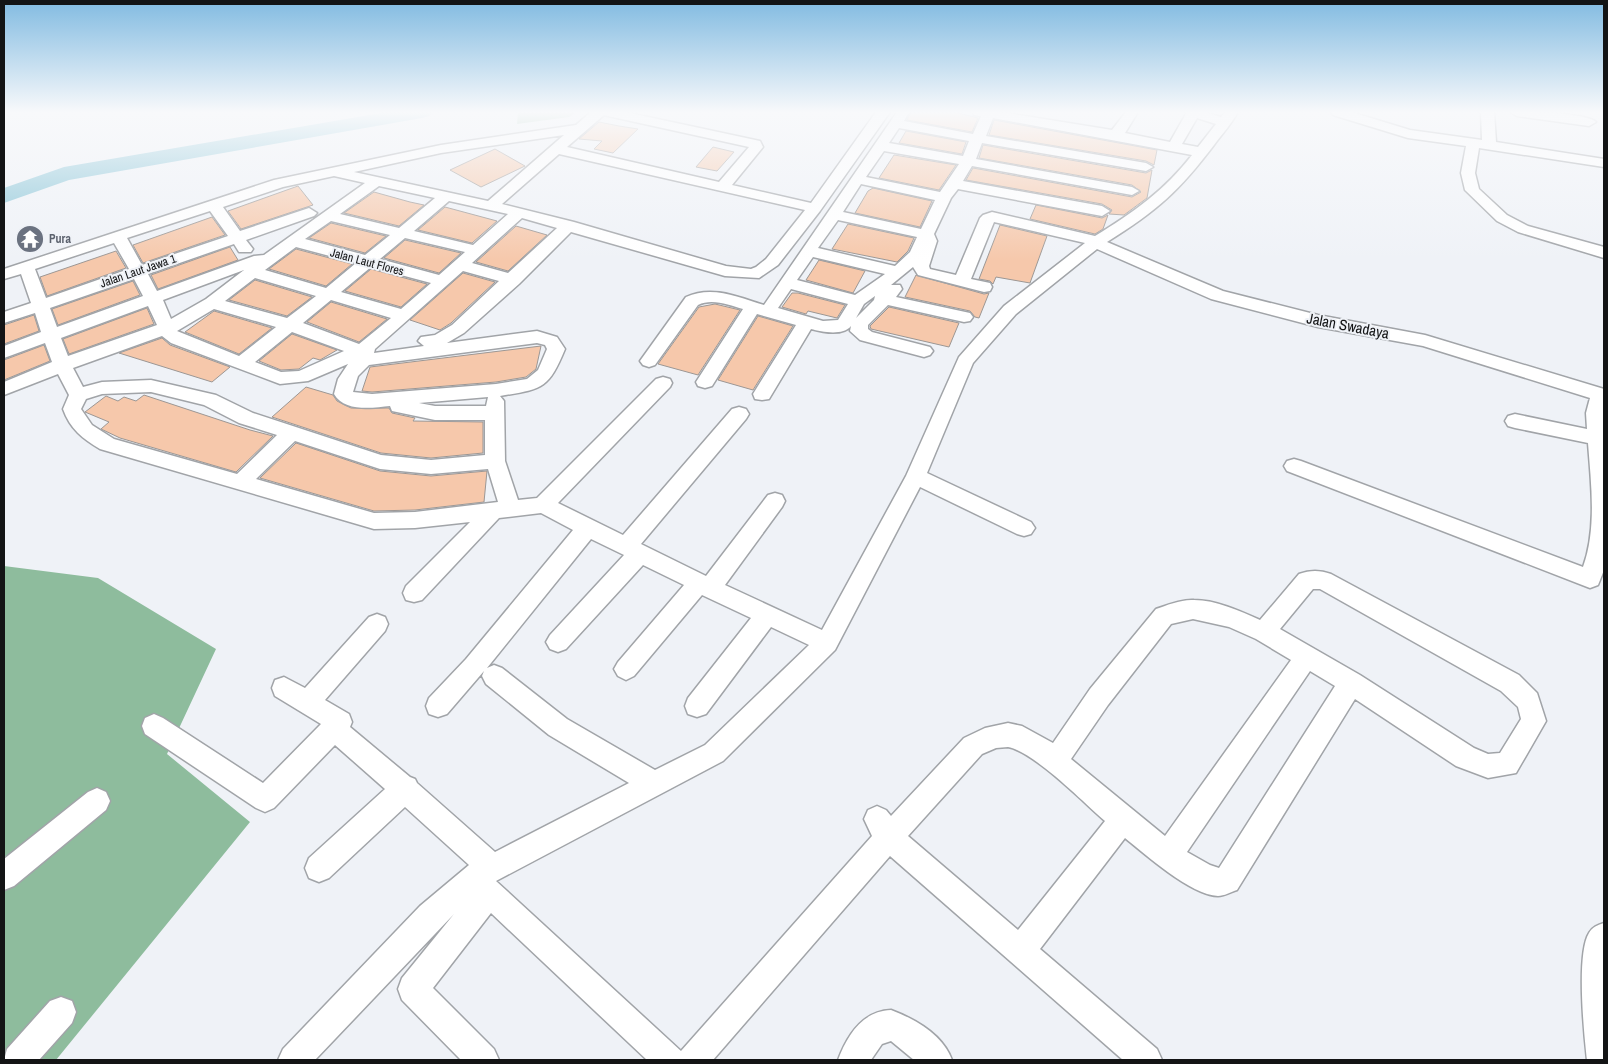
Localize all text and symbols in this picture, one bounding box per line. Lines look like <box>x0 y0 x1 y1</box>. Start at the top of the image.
temple icon: Pura <box>15 224 45 254</box>
place label: Pura <box>49 231 71 247</box>
street label: Jalan Laut Flores <box>328 245 406 280</box>
street label: Jalan Laut Jawa 1 <box>98 250 179 291</box>
street label: Jalan Swadaya <box>1305 307 1391 344</box>

